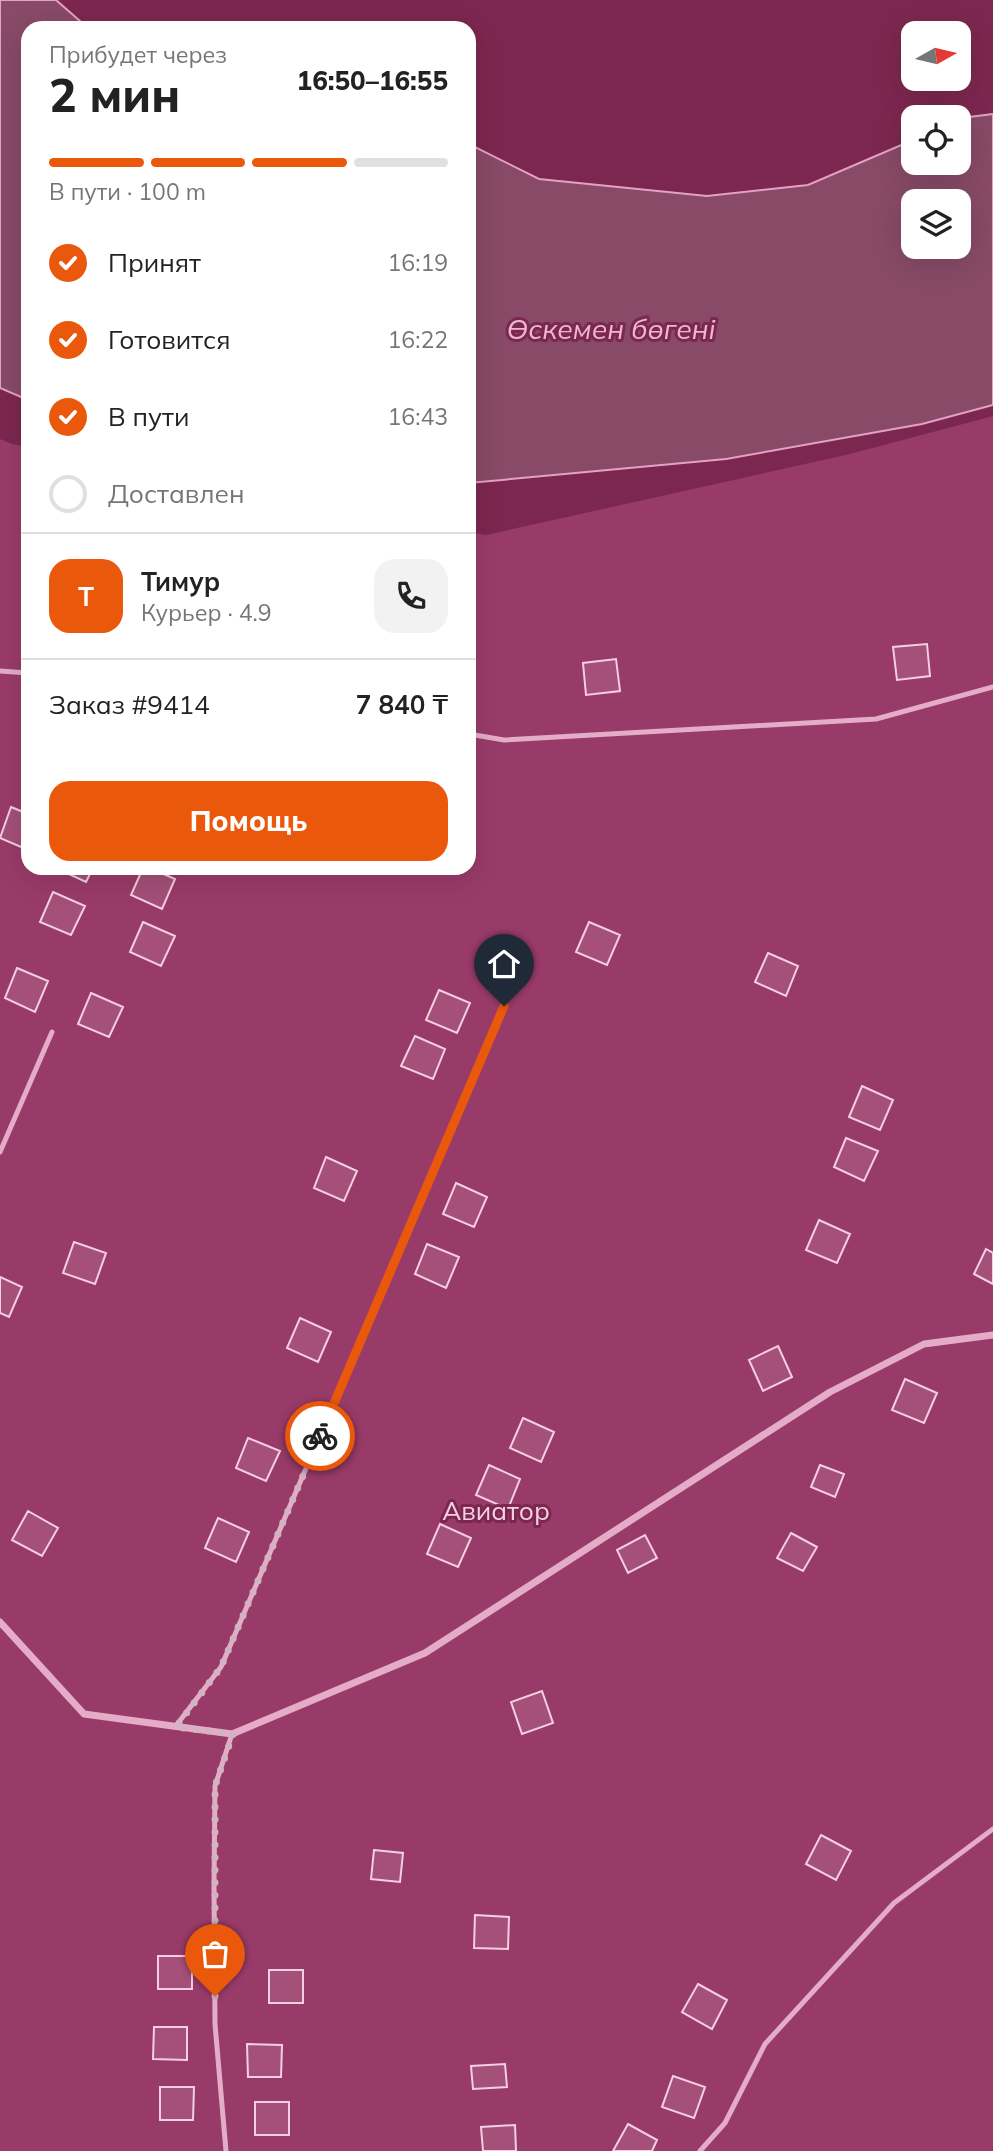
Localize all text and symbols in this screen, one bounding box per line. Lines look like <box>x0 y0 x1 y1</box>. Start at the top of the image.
north arrow <box>901 21 971 91</box>
map controls <box>901 21 971 259</box>
text: Прибудет через <box>49 40 227 69</box>
text: 16:50–16:55 <box>297 64 448 97</box>
text: 2 мин <box>49 66 180 124</box>
button: locate <box>901 105 971 175</box>
text: В пути · 100 m <box>49 177 206 206</box>
button: layers <box>901 189 971 259</box>
icon: check <box>49 244 87 282</box>
text: Принят <box>108 246 201 279</box>
text: 16:19 <box>388 248 448 277</box>
water label: Өскемен бөгені <box>507 311 716 346</box>
icon: check <box>49 321 87 359</box>
text: Готовится <box>108 323 231 356</box>
text: 16:22 <box>388 325 448 354</box>
icon: check <box>49 398 87 436</box>
text: В пути <box>108 400 189 433</box>
text: 16:43 <box>388 402 448 431</box>
text: Доставлен <box>108 477 245 510</box>
button: phone <box>374 559 448 633</box>
text: Тимур <box>141 565 220 598</box>
text: Т <box>78 580 94 613</box>
text: Курьер · 4.9 <box>141 598 272 627</box>
text: Заказ #9414 <box>49 688 210 721</box>
text: 7 840 ₸ <box>356 688 448 721</box>
button: Помощь <box>49 781 448 861</box>
pin <box>474 934 534 1006</box>
icon: home <box>485 945 523 983</box>
courier <box>285 1401 355 1471</box>
icon: bike <box>301 1417 339 1455</box>
park label: Авиатор <box>442 1494 550 1527</box>
pin <box>185 1924 245 1996</box>
icon: bag <box>196 1935 234 1973</box>

